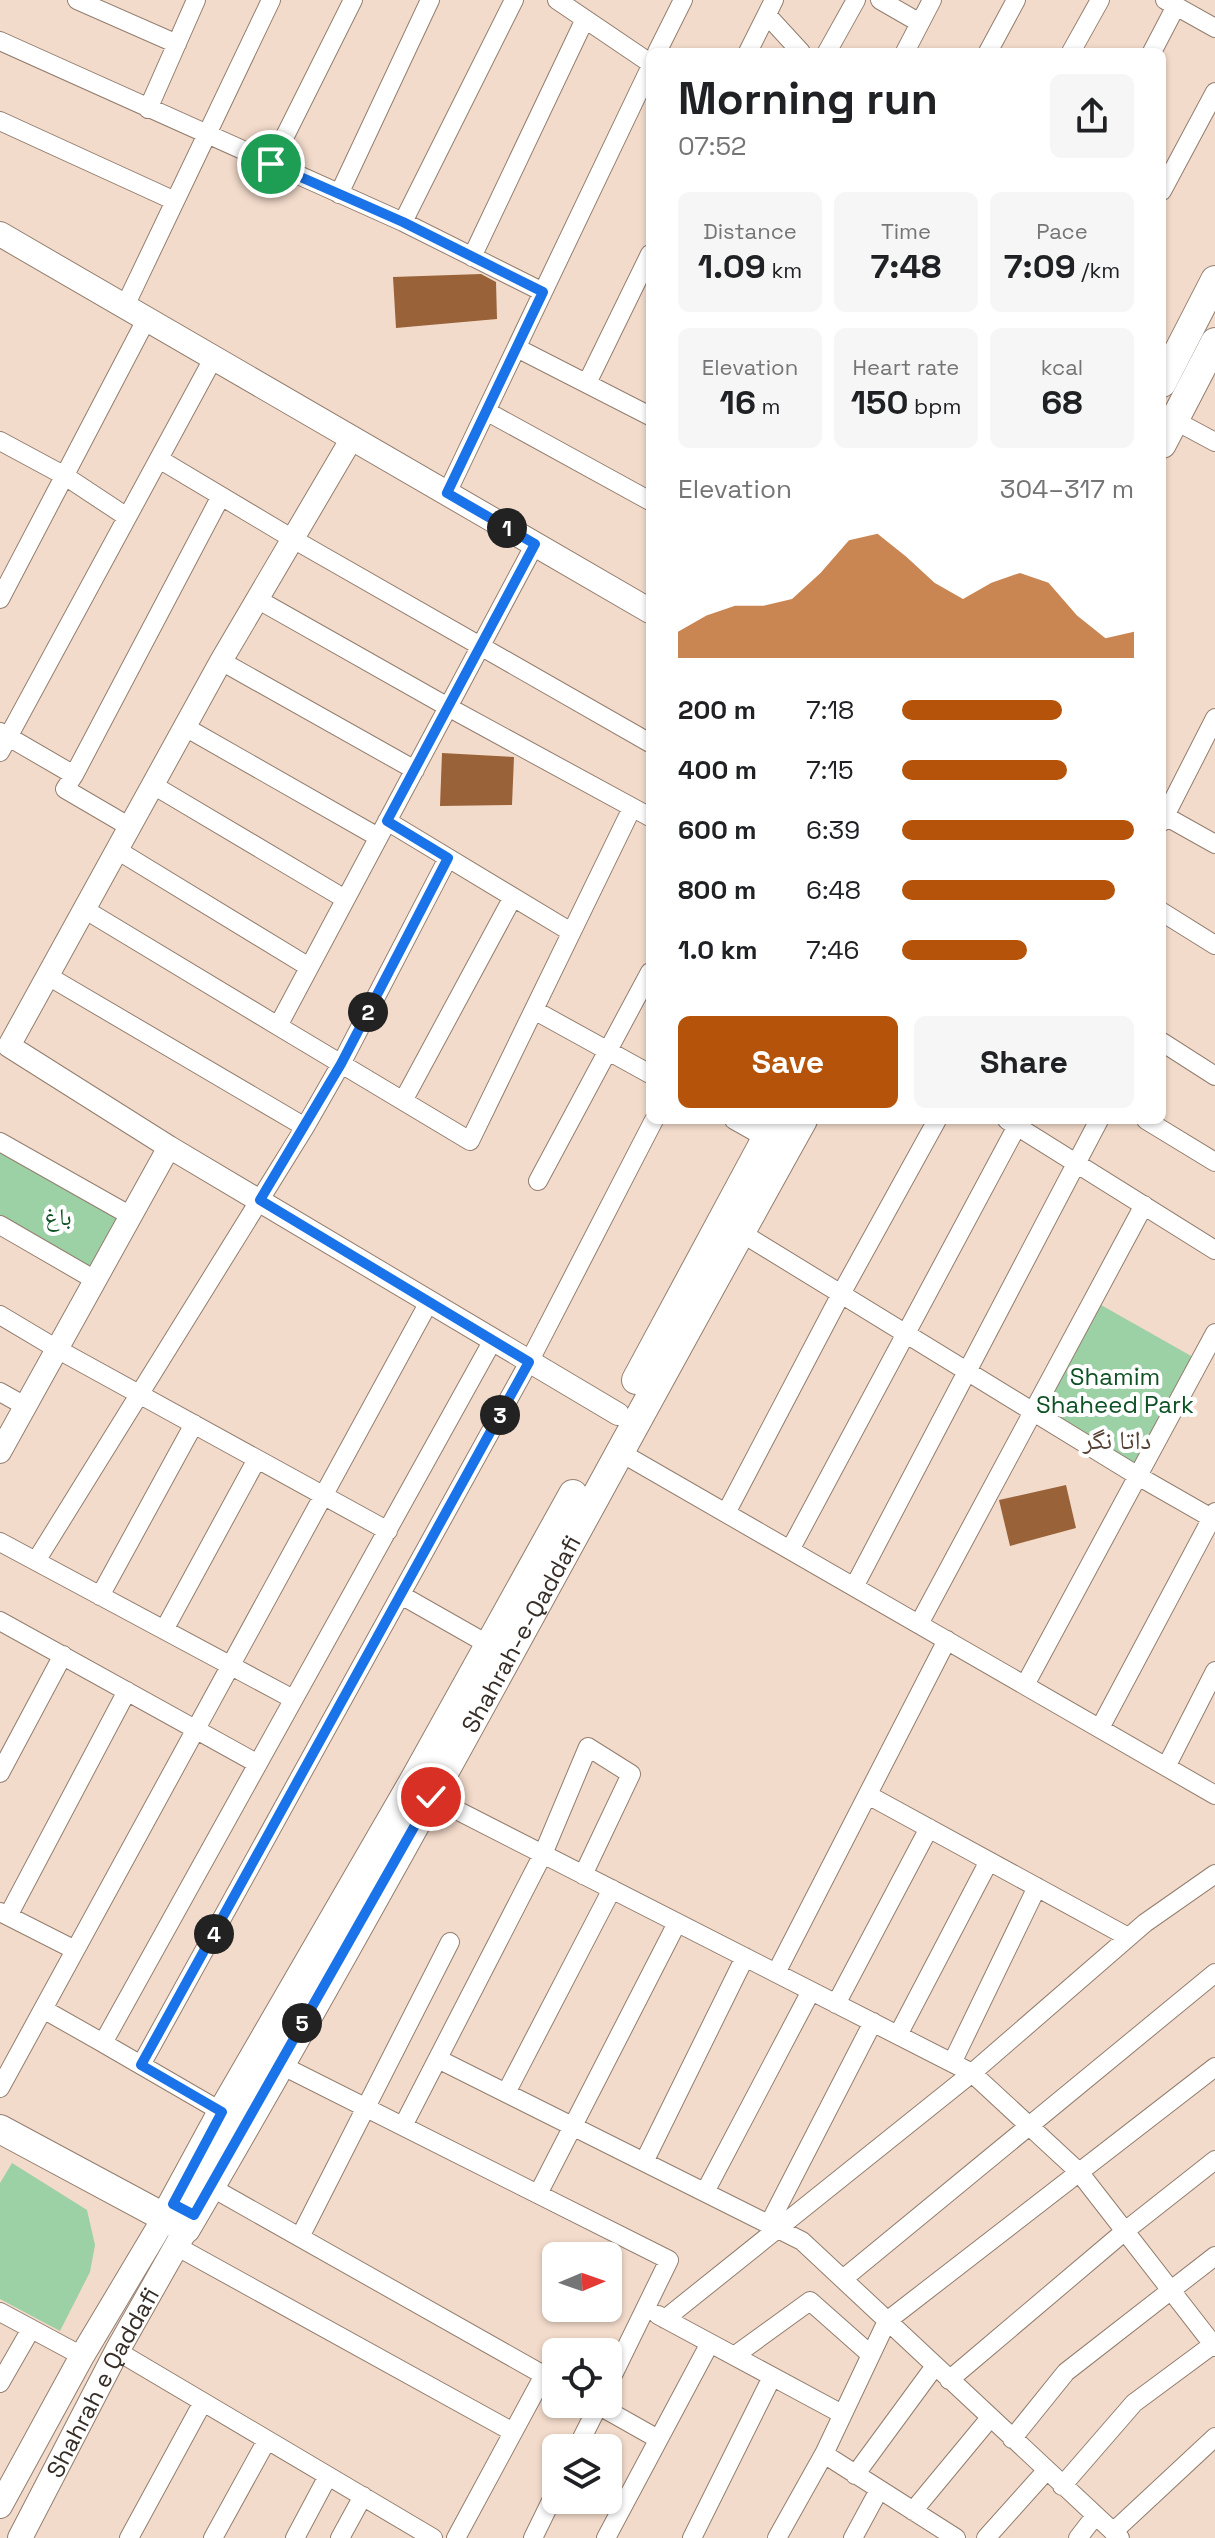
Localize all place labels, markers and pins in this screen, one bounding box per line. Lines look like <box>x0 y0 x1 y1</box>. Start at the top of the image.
pin <box>237 130 305 198</box>
pin: 1 <box>487 508 527 548</box>
pin: 2 <box>348 992 388 1032</box>
pin: 3 <box>480 1395 520 1435</box>
pin <box>397 1763 465 1831</box>
pin: 4 <box>194 1914 234 1954</box>
pin: 5 <box>282 2003 322 2043</box>

